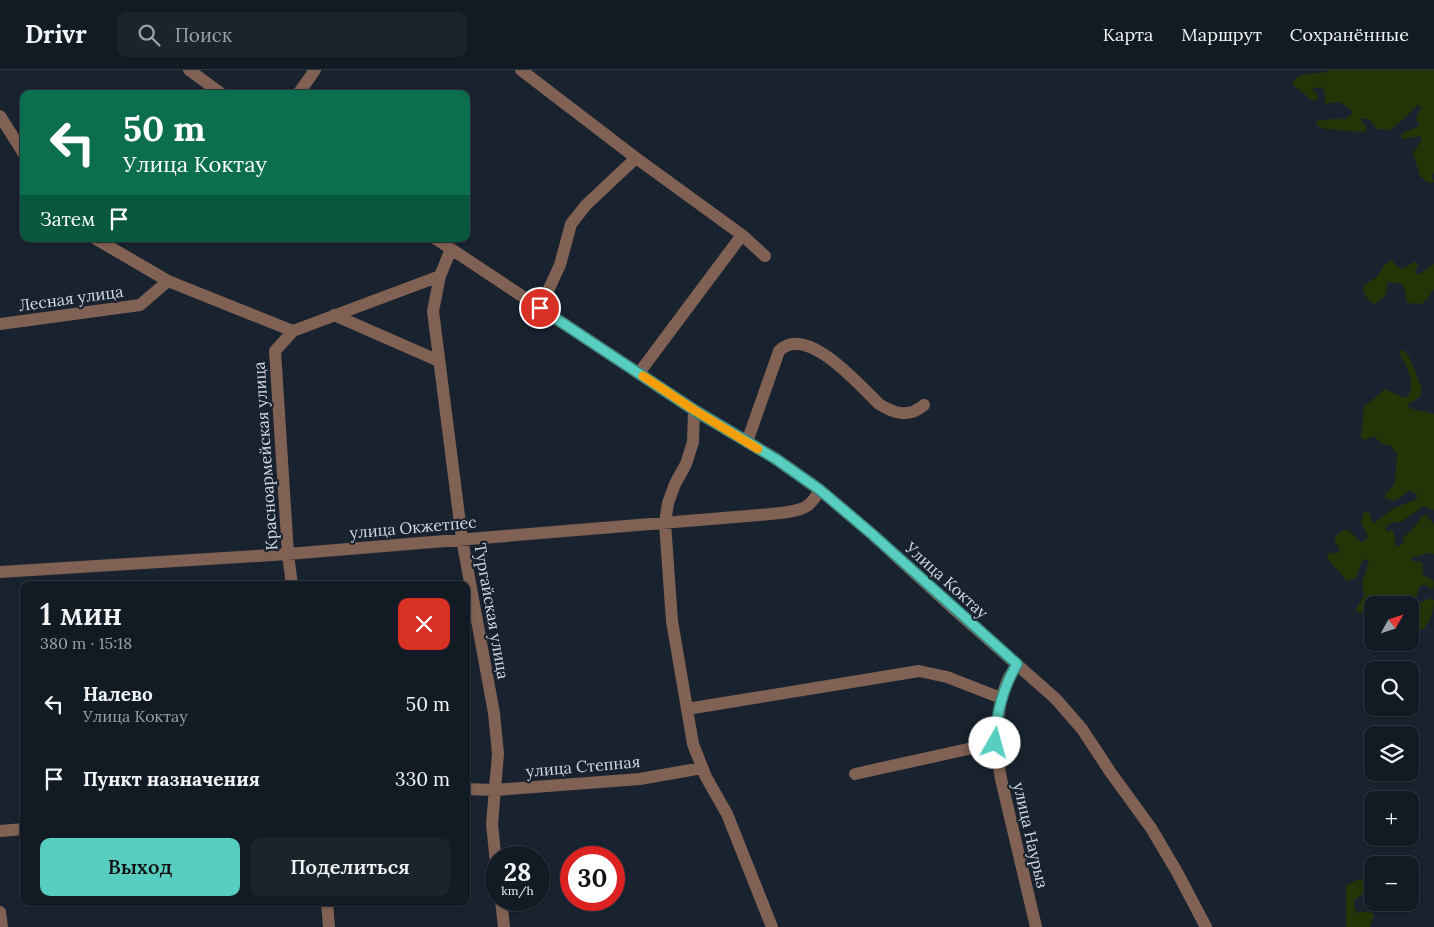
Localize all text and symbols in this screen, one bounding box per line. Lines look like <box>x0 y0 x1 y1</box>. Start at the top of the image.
search box <box>117 12 467 57</box>
text: Drivr <box>25 19 87 50</box>
icon: search <box>135 21 163 49</box>
text: Поиск <box>175 23 232 47</box>
text: Карта <box>1103 23 1153 46</box>
text: Маршрут <box>1181 23 1262 46</box>
text: Сохранённые <box>1290 23 1409 46</box>
text: 50 m <box>123 106 206 151</box>
icon: left <box>40 110 105 175</box>
text: Улица Коктау <box>123 150 267 178</box>
icon: arrive <box>105 205 133 233</box>
text: Затем <box>40 207 95 231</box>
street label: Лесная улица <box>18 281 124 315</box>
pin <box>519 287 561 329</box>
icon: arrive <box>526 294 554 322</box>
street label: Красноармейская улица <box>248 361 282 551</box>
street label: улица Окжетпес <box>349 511 477 543</box>
street label: Улица Коктау <box>901 537 993 623</box>
street label: Тургайская улица <box>470 541 514 681</box>
text: 1 мин <box>40 595 122 633</box>
north arrow <box>1364 596 1419 651</box>
map controls <box>1364 596 1419 911</box>
button: close <box>398 598 450 650</box>
text: 380 m · 15:18 <box>40 633 132 653</box>
button: search <box>1364 661 1419 716</box>
text: Налево <box>83 682 153 706</box>
icon: left <box>40 690 68 718</box>
text: 50 m <box>406 692 450 716</box>
text: Улица Коктау <box>83 706 188 726</box>
position arrow <box>968 716 1020 768</box>
button: layers <box>1364 726 1419 781</box>
street label: улица Степная <box>525 751 641 781</box>
icon: arrive <box>40 765 68 793</box>
text: Пункт назначения <box>83 767 260 791</box>
text: 330 m <box>395 767 450 791</box>
street label: улица Наурыз <box>1009 780 1053 890</box>
button: + <box>1364 791 1419 846</box>
button: Выход <box>40 838 240 896</box>
button: Поделиться <box>250 838 450 896</box>
speed limit sign: 30 <box>560 846 625 911</box>
text: 28 <box>504 856 531 888</box>
button: − <box>1364 856 1419 911</box>
text: km/h <box>501 883 534 898</box>

